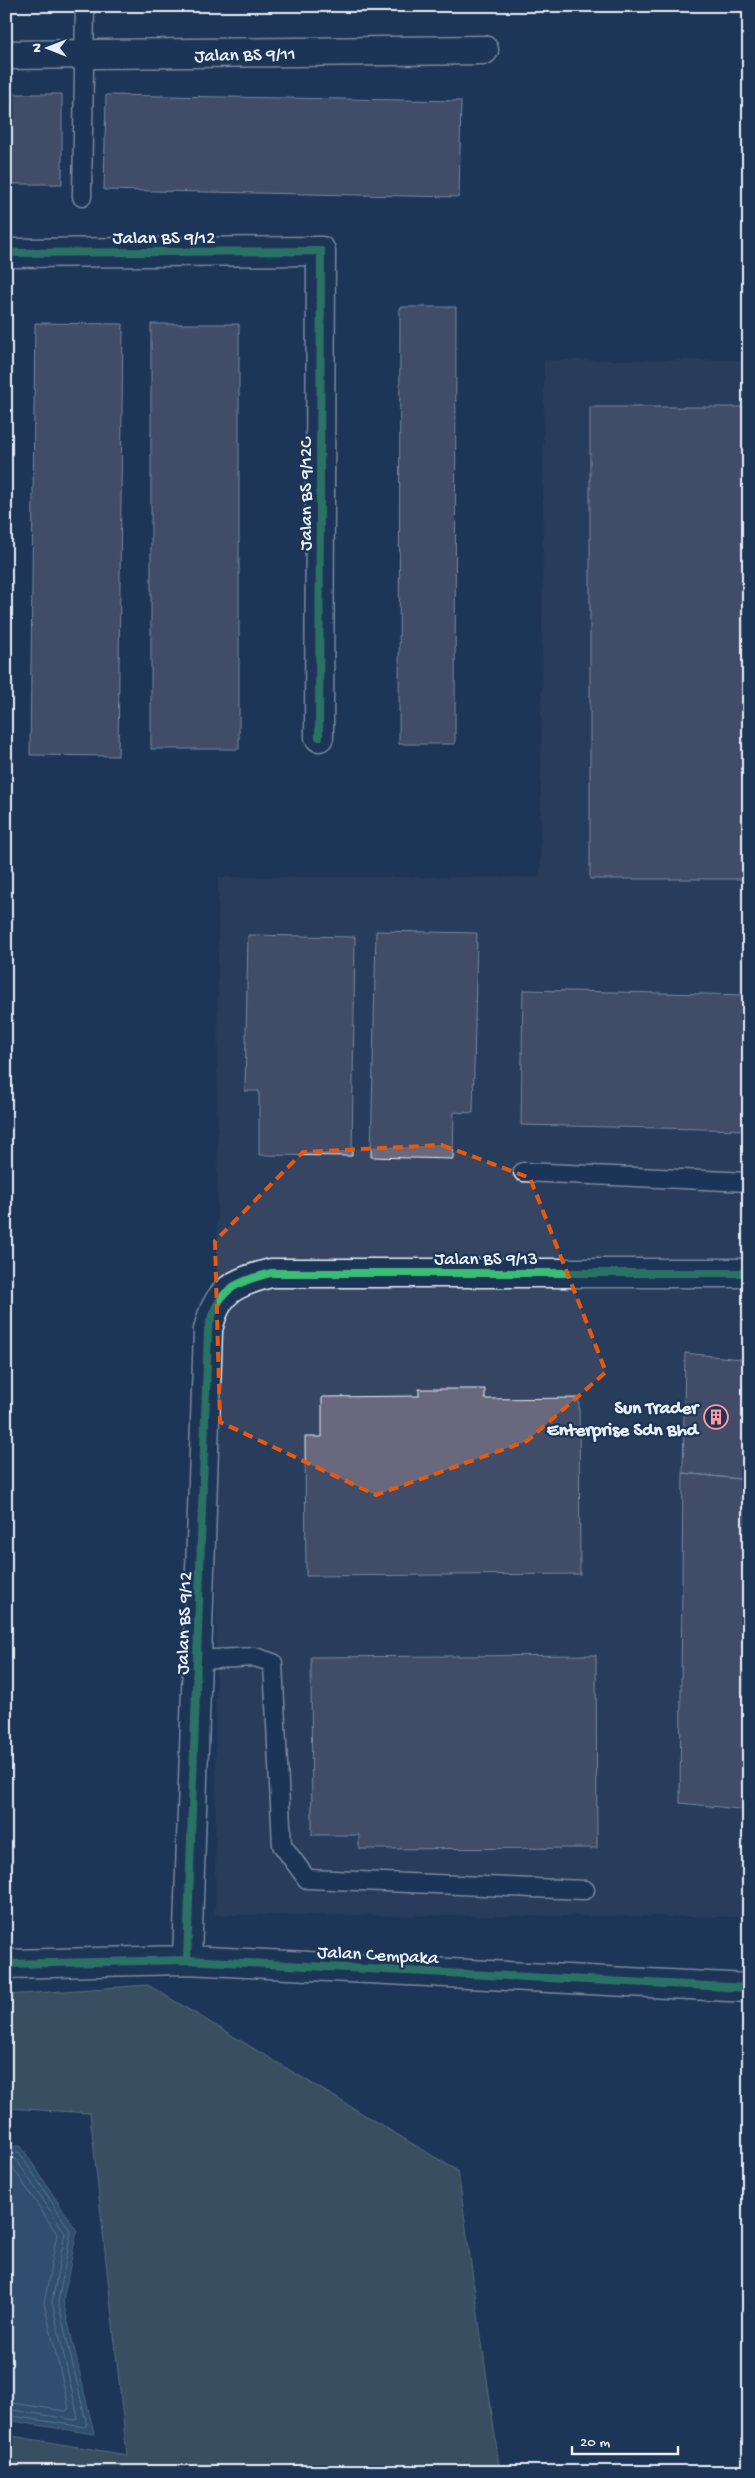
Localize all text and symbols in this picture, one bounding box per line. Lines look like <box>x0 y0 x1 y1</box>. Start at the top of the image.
north arrow <box>22 22 72 72</box>
text: N <box>29 43 46 53</box>
street label: Jalan BS 9/11 <box>194 44 296 69</box>
street label: Jalan BS 9/12 <box>113 228 215 251</box>
street label: Jalan BS 9/12C <box>296 436 319 551</box>
street label: Jalan BS 9/13 <box>434 1249 538 1272</box>
place label: Sun Trader Enterprise Sdn Bhd <box>547 1398 700 1443</box>
building icon: Sun Trader Enterprise Sdn Bhd <box>703 1404 729 1430</box>
street label: Jalan BS 9/12 <box>172 1571 199 1675</box>
street label: Jalan Cempaka <box>317 1942 440 1971</box>
scale bar <box>572 2423 679 2455</box>
text: 20 m <box>580 2434 610 2452</box>

